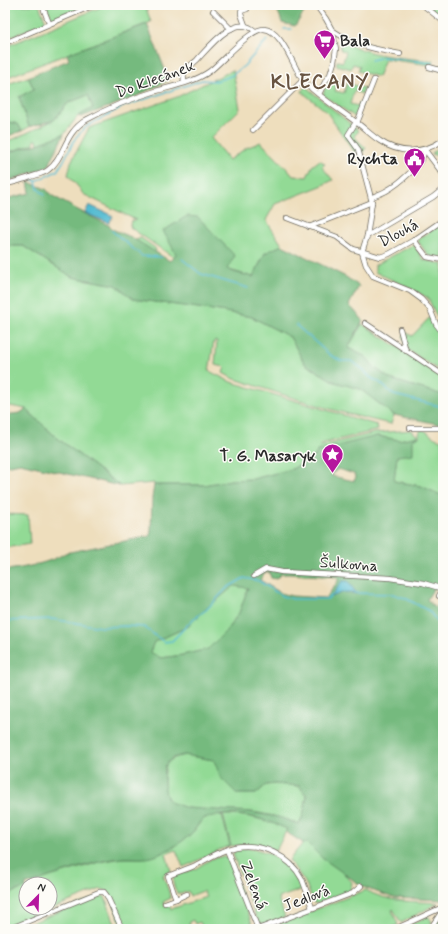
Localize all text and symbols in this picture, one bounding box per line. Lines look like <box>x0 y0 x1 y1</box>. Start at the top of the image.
supermarket icon: Bala <box>312 27 338 60</box>
place label: Bala <box>340 31 370 52</box>
street label: Do Klecánek <box>113 55 198 103</box>
district label: KLECANY <box>271 69 369 96</box>
public building icon: Rychta <box>401 145 427 178</box>
place label: Rychta <box>348 149 398 170</box>
street label: Dlouhá <box>375 214 422 253</box>
place icon: T. G. Masaryk <box>319 442 345 475</box>
place label: T. G. Masaryk <box>220 446 317 467</box>
street label: Šulkovna <box>319 552 379 577</box>
street label: Zelená <box>235 858 273 913</box>
north arrow <box>18 876 58 916</box>
text: N <box>35 880 48 896</box>
street label: Jedlová <box>280 880 333 917</box>

